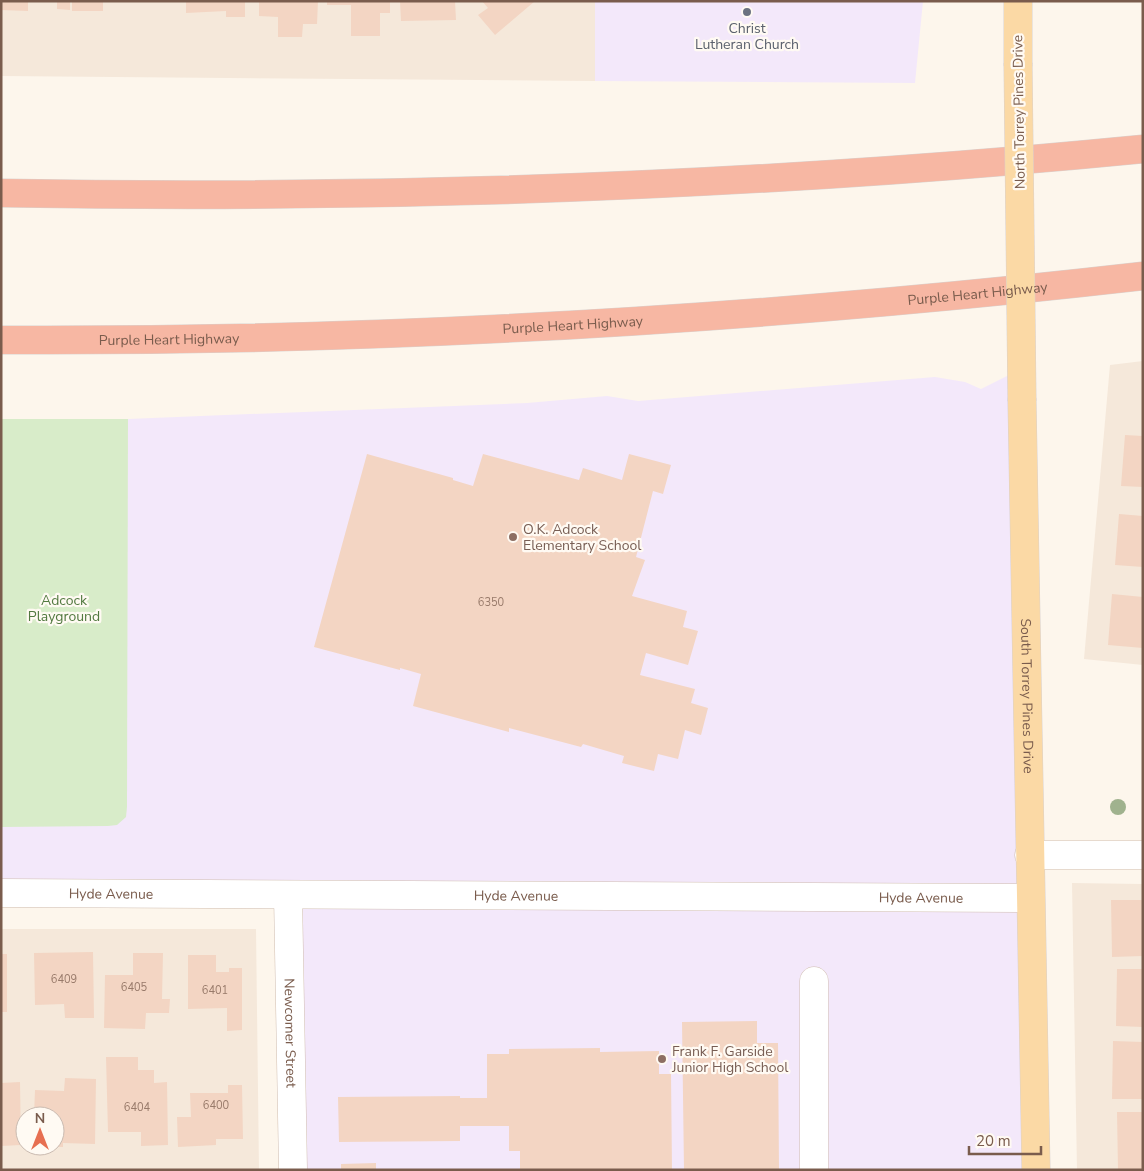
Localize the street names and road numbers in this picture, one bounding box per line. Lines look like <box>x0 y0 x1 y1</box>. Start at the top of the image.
street label: North Torrey Pines Drive <box>1008 35 1030 189</box>
street label: Purple Heart Highway <box>907 277 1049 310</box>
street label: Purple Heart Highway <box>502 311 644 338</box>
street label: Purple Heart Highway <box>99 329 240 349</box>
street label: South Torrey Pines Drive <box>1016 618 1038 774</box>
street label: Hyde Avenue <box>69 884 153 903</box>
street label: Hyde Avenue <box>474 886 558 905</box>
street label: Hyde Avenue <box>879 888 963 907</box>
street label: Newcomer Street <box>280 978 301 1088</box>

